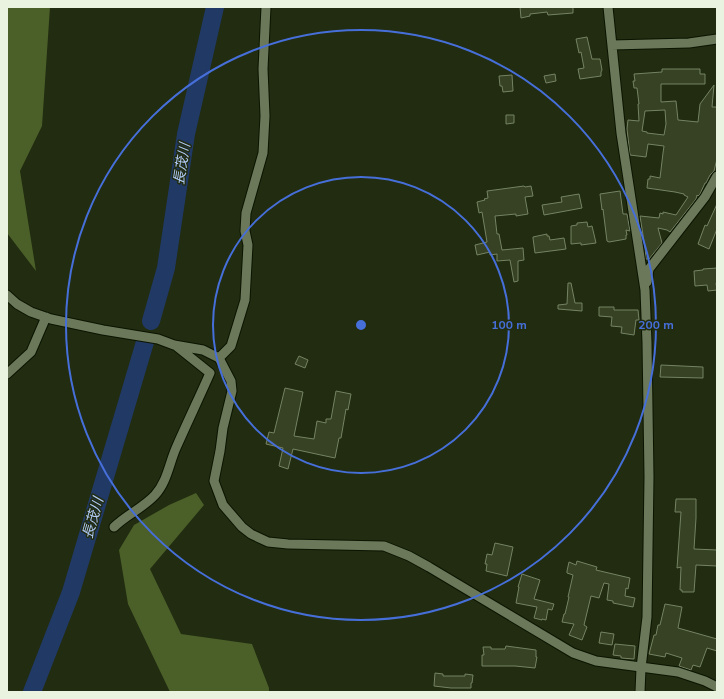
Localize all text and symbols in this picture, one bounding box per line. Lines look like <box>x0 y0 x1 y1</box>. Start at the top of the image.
water label: 長茂川 <box>169 140 195 186</box>
text: 100 m <box>491 317 527 333</box>
text: 200 m <box>638 317 674 333</box>
centre of rings <box>354 318 368 332</box>
water label: 長茂川 <box>78 493 108 541</box>

